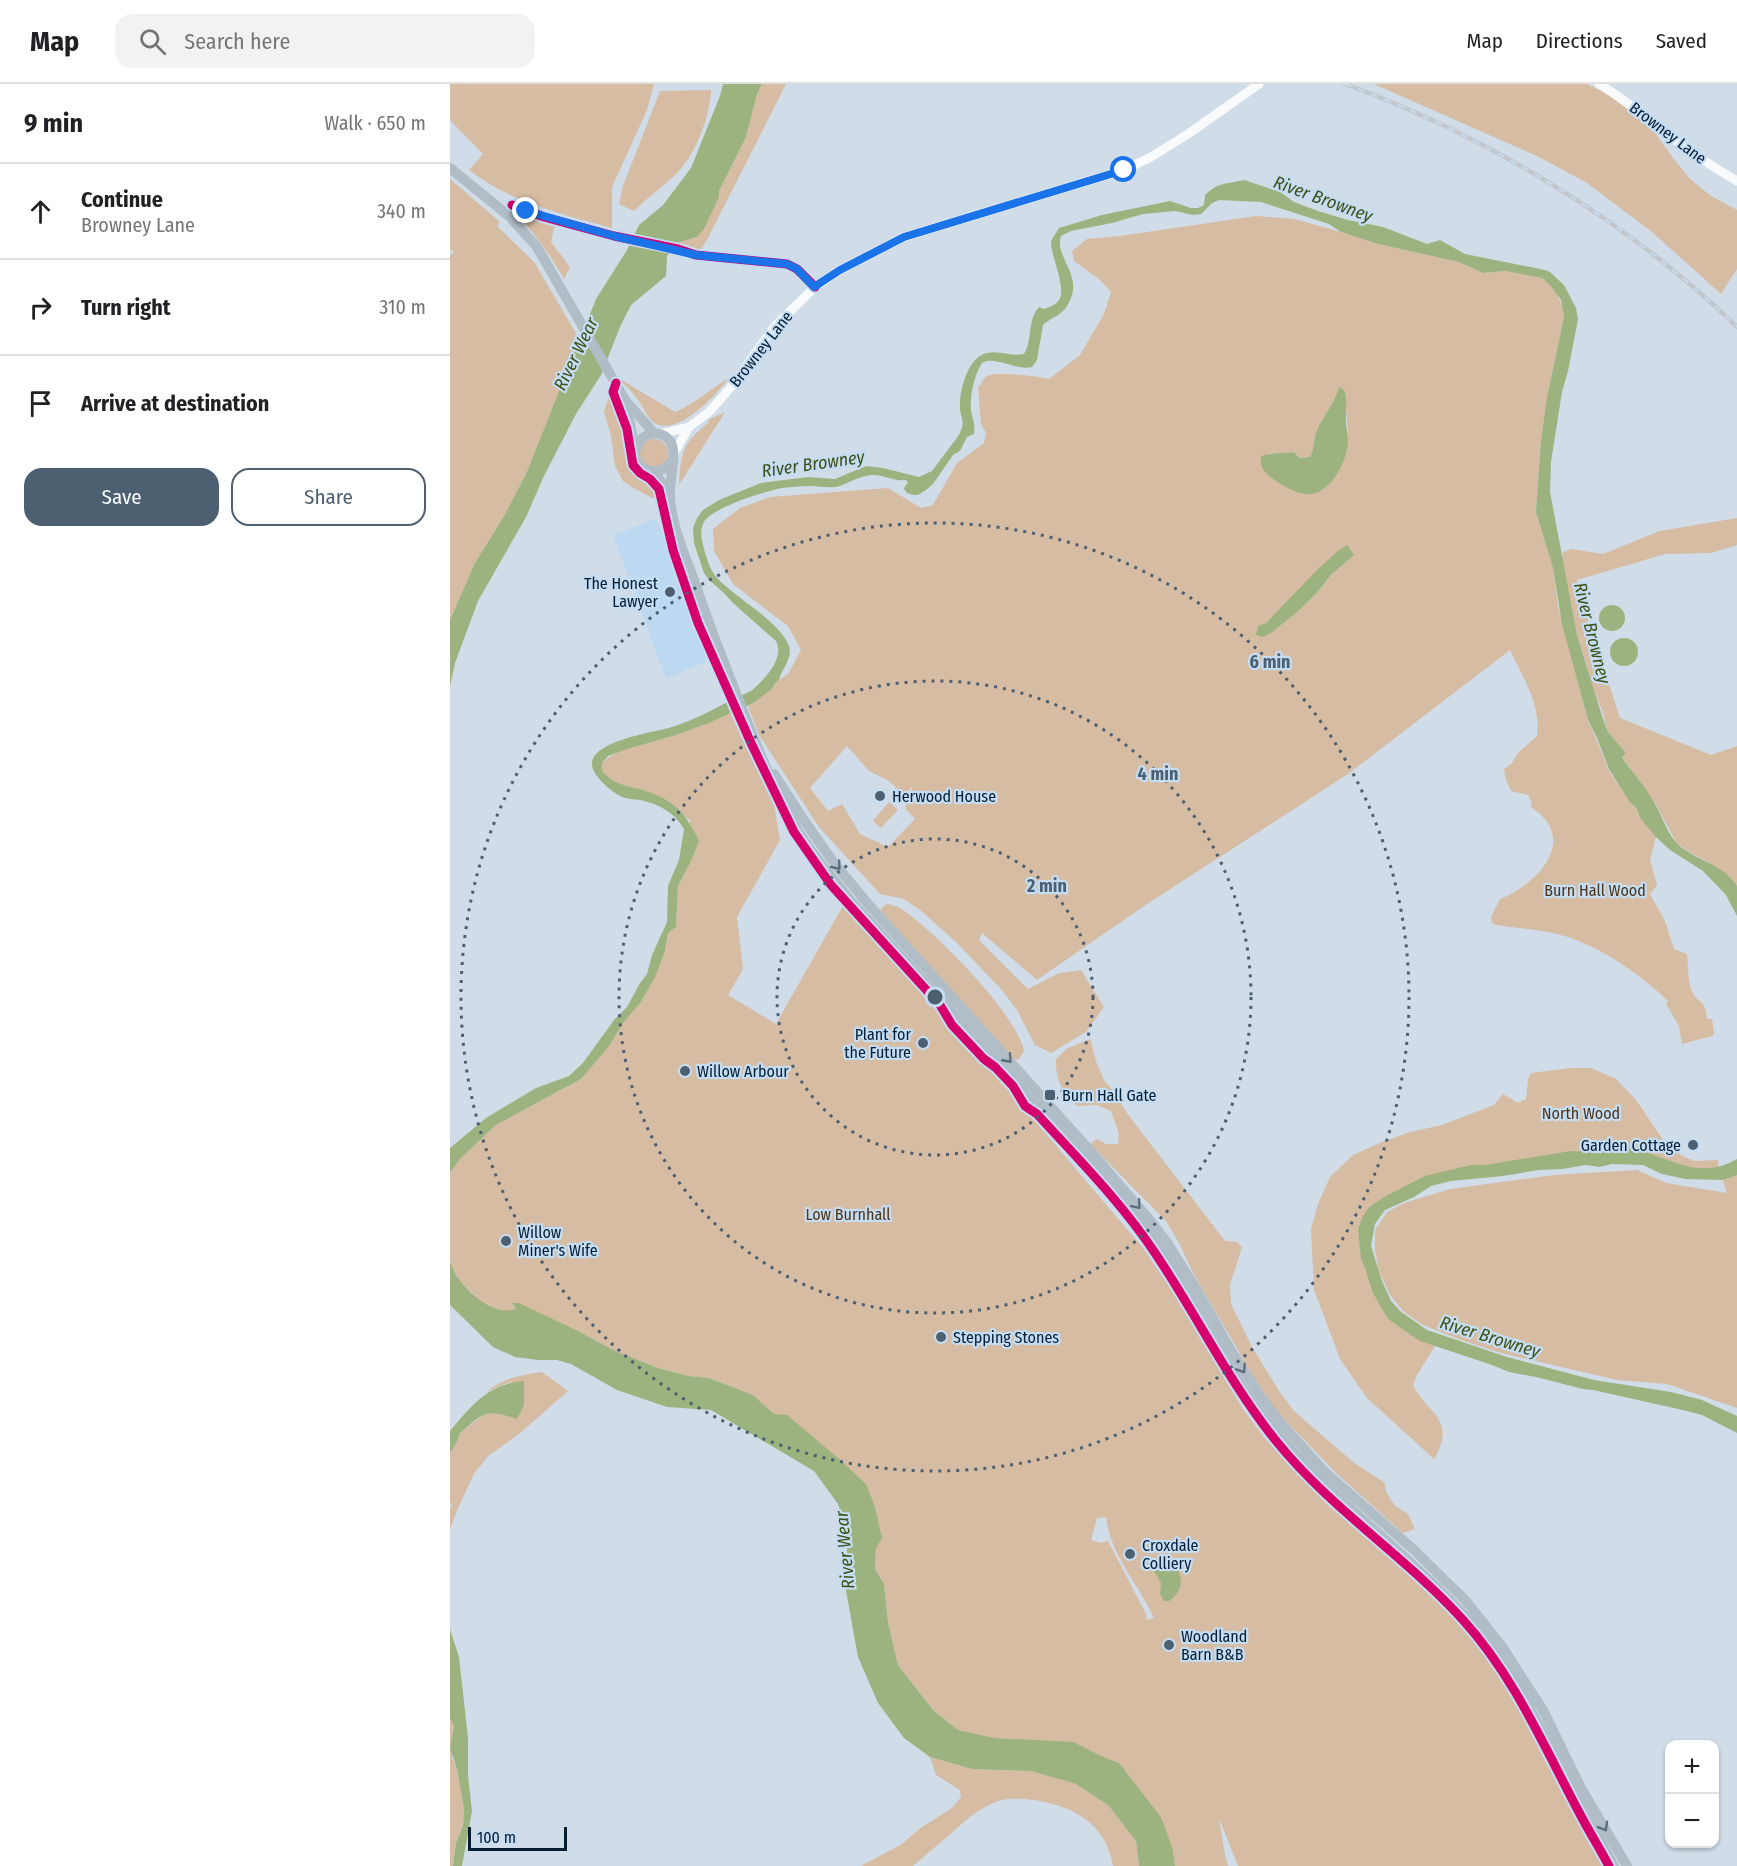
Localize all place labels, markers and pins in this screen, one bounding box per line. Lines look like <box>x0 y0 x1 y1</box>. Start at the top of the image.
place label: The Honest Lawyer <box>584 574 659 611</box>
marker: The Honest Lawyer <box>663 585 677 599</box>
place label: Herwood House <box>892 787 996 806</box>
marker: Herwood House <box>873 789 887 803</box>
centre of rings <box>925 987 945 1007</box>
place label: Plant for the Future <box>844 1025 911 1062</box>
marker: Plant for the Future <box>916 1036 930 1050</box>
place label: Willow Arbour <box>697 1062 789 1081</box>
marker: Willow Arbour <box>678 1064 692 1078</box>
place label: Burn Hall Gate <box>1062 1086 1156 1105</box>
marker: Burn Hall Gate <box>1043 1088 1057 1102</box>
place label: Garden Cottage <box>1581 1136 1681 1155</box>
marker: Garden Cottage <box>1686 1138 1700 1152</box>
place label: Willow Miner's Wife <box>518 1223 598 1260</box>
marker: Willow Miner's Wife <box>499 1234 513 1248</box>
place label: Stepping Stones <box>953 1328 1059 1347</box>
marker: Stepping Stones <box>934 1330 948 1344</box>
place label: Croxdale Colliery <box>1142 1536 1199 1573</box>
marker: Croxdale Colliery <box>1123 1547 1137 1561</box>
place label: Woodland Barn B&B <box>1181 1627 1247 1664</box>
marker: Woodland Barn B&B <box>1162 1638 1176 1652</box>

